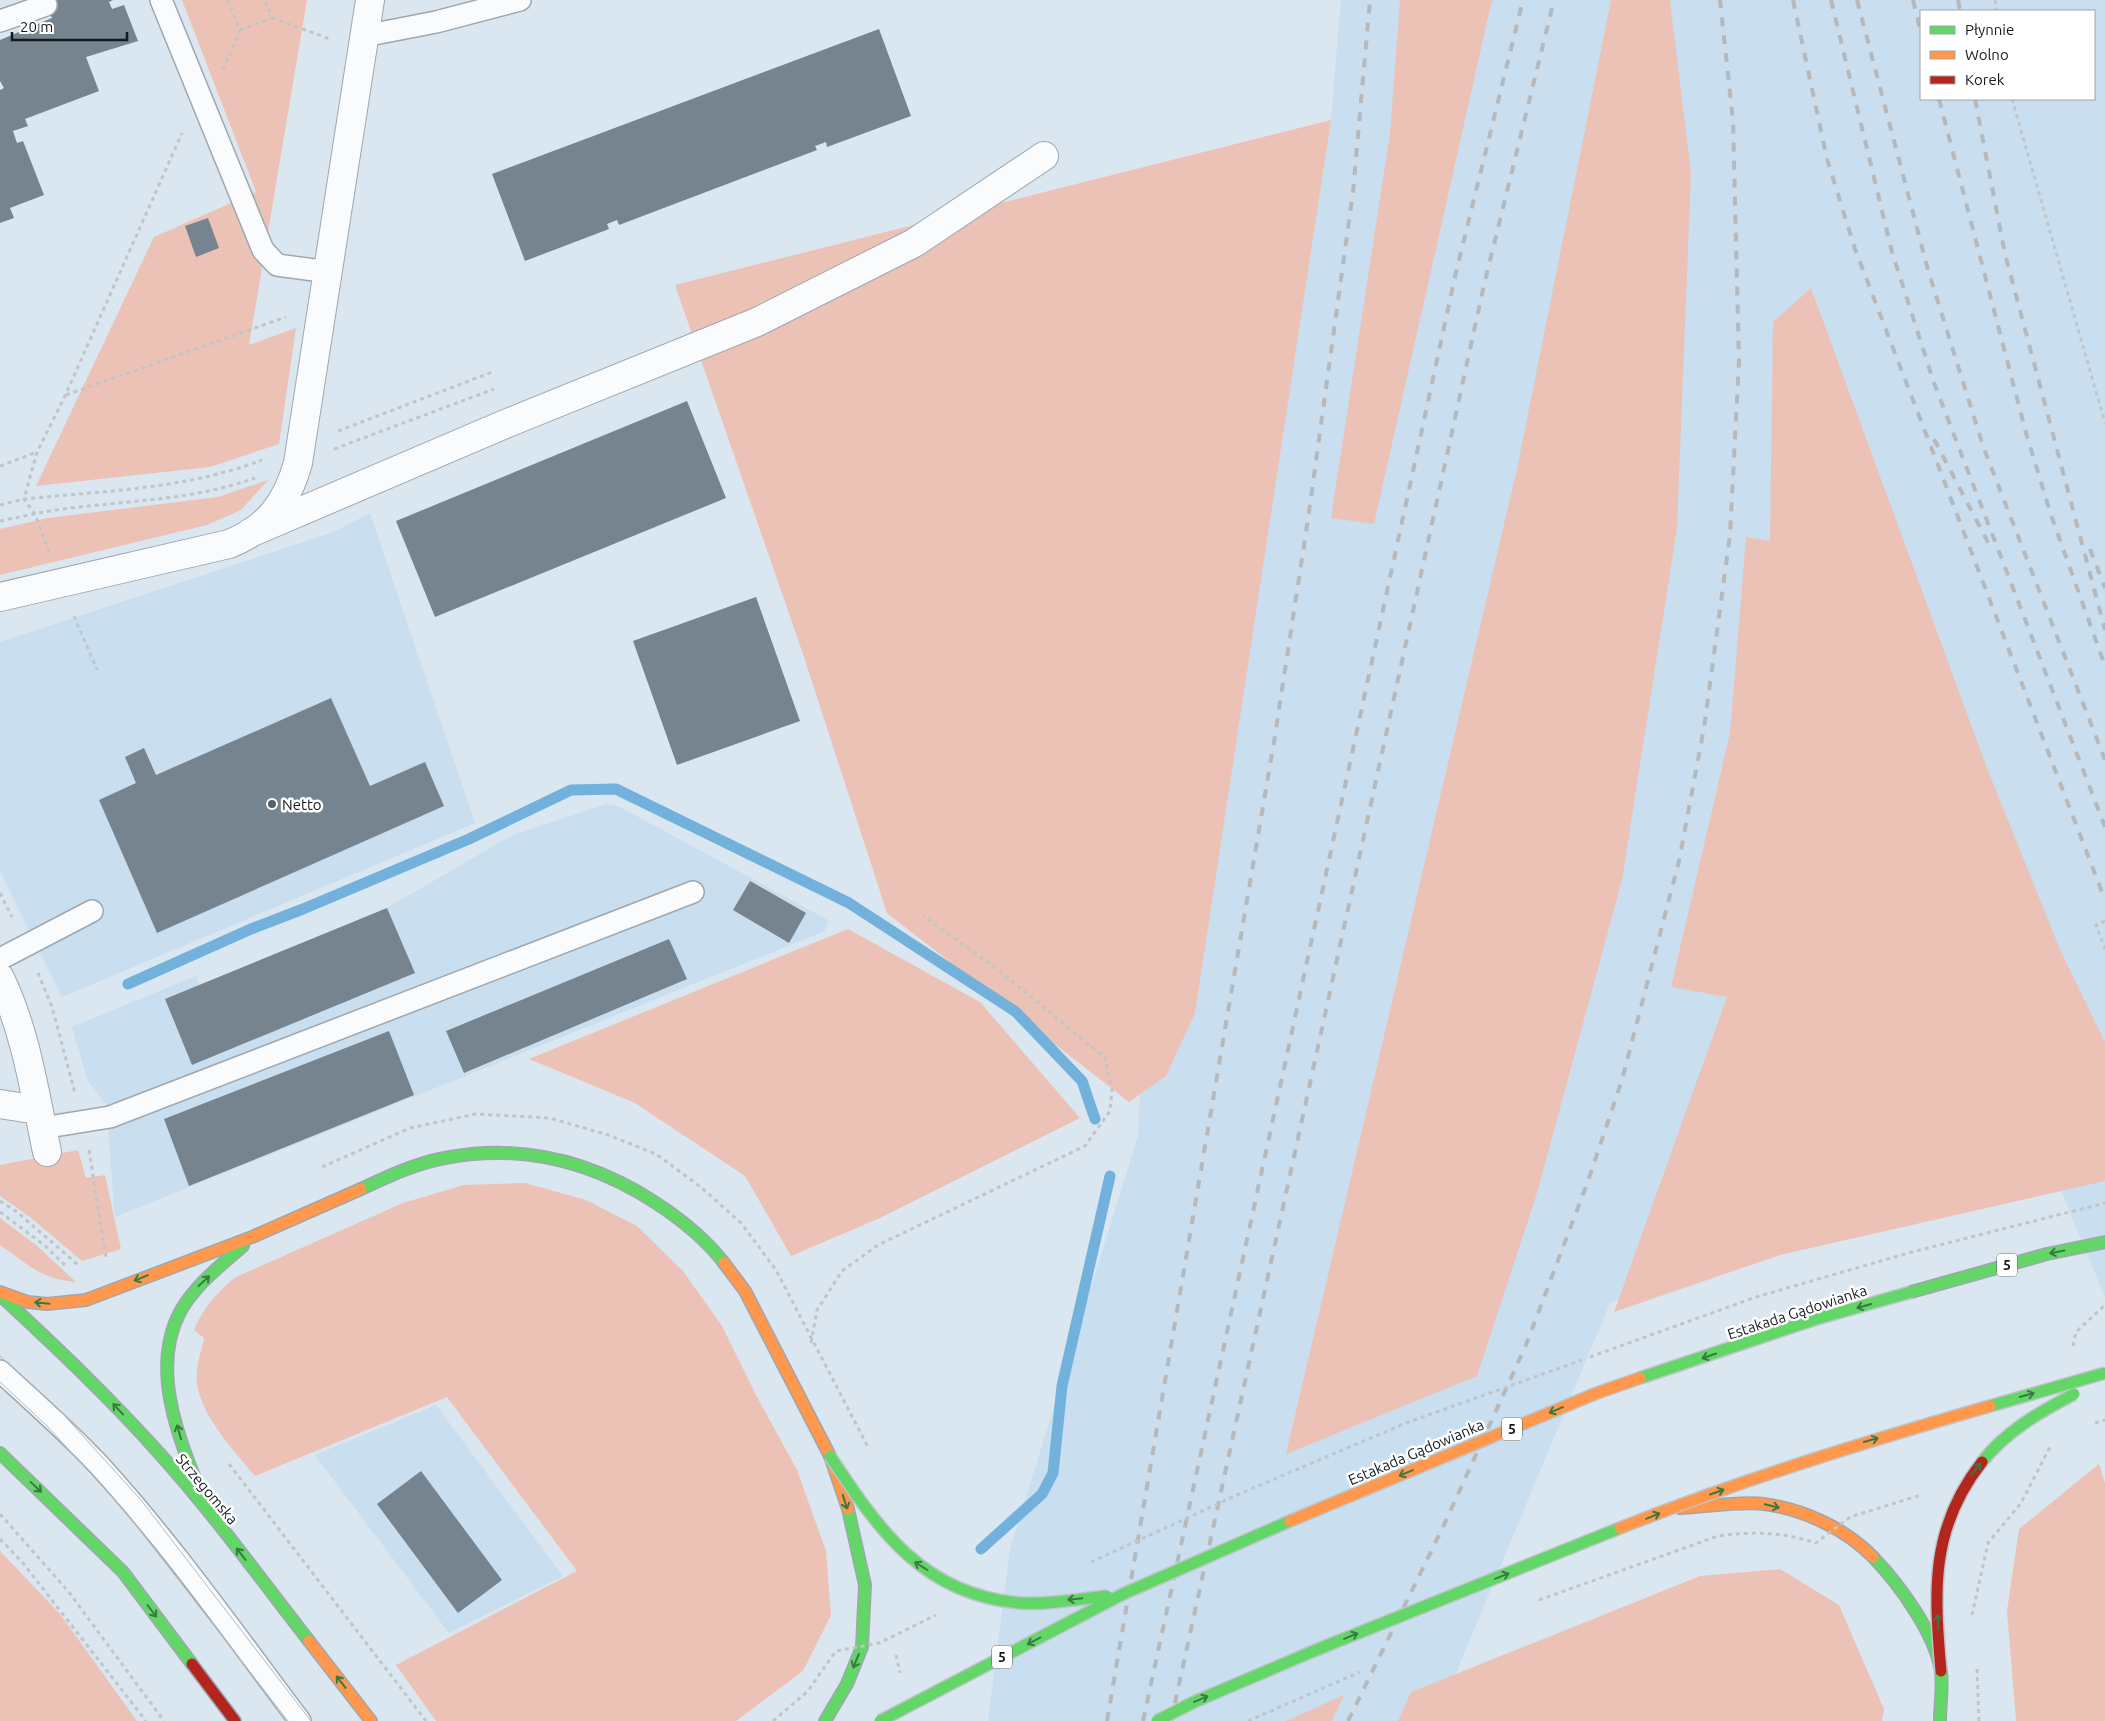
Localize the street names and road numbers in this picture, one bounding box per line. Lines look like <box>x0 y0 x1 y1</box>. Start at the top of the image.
road number: 5 <box>1997 1254 2017 1276</box>
street label: Estakada Gądowianka <box>1725 1281 1869 1343</box>
street label: Estakada Gądowianka <box>1346 1416 1486 1488</box>
road number: 5 <box>1502 1418 1522 1440</box>
street label: Strzegomska <box>173 1450 241 1528</box>
road number: 5 <box>992 1645 1012 1668</box>

